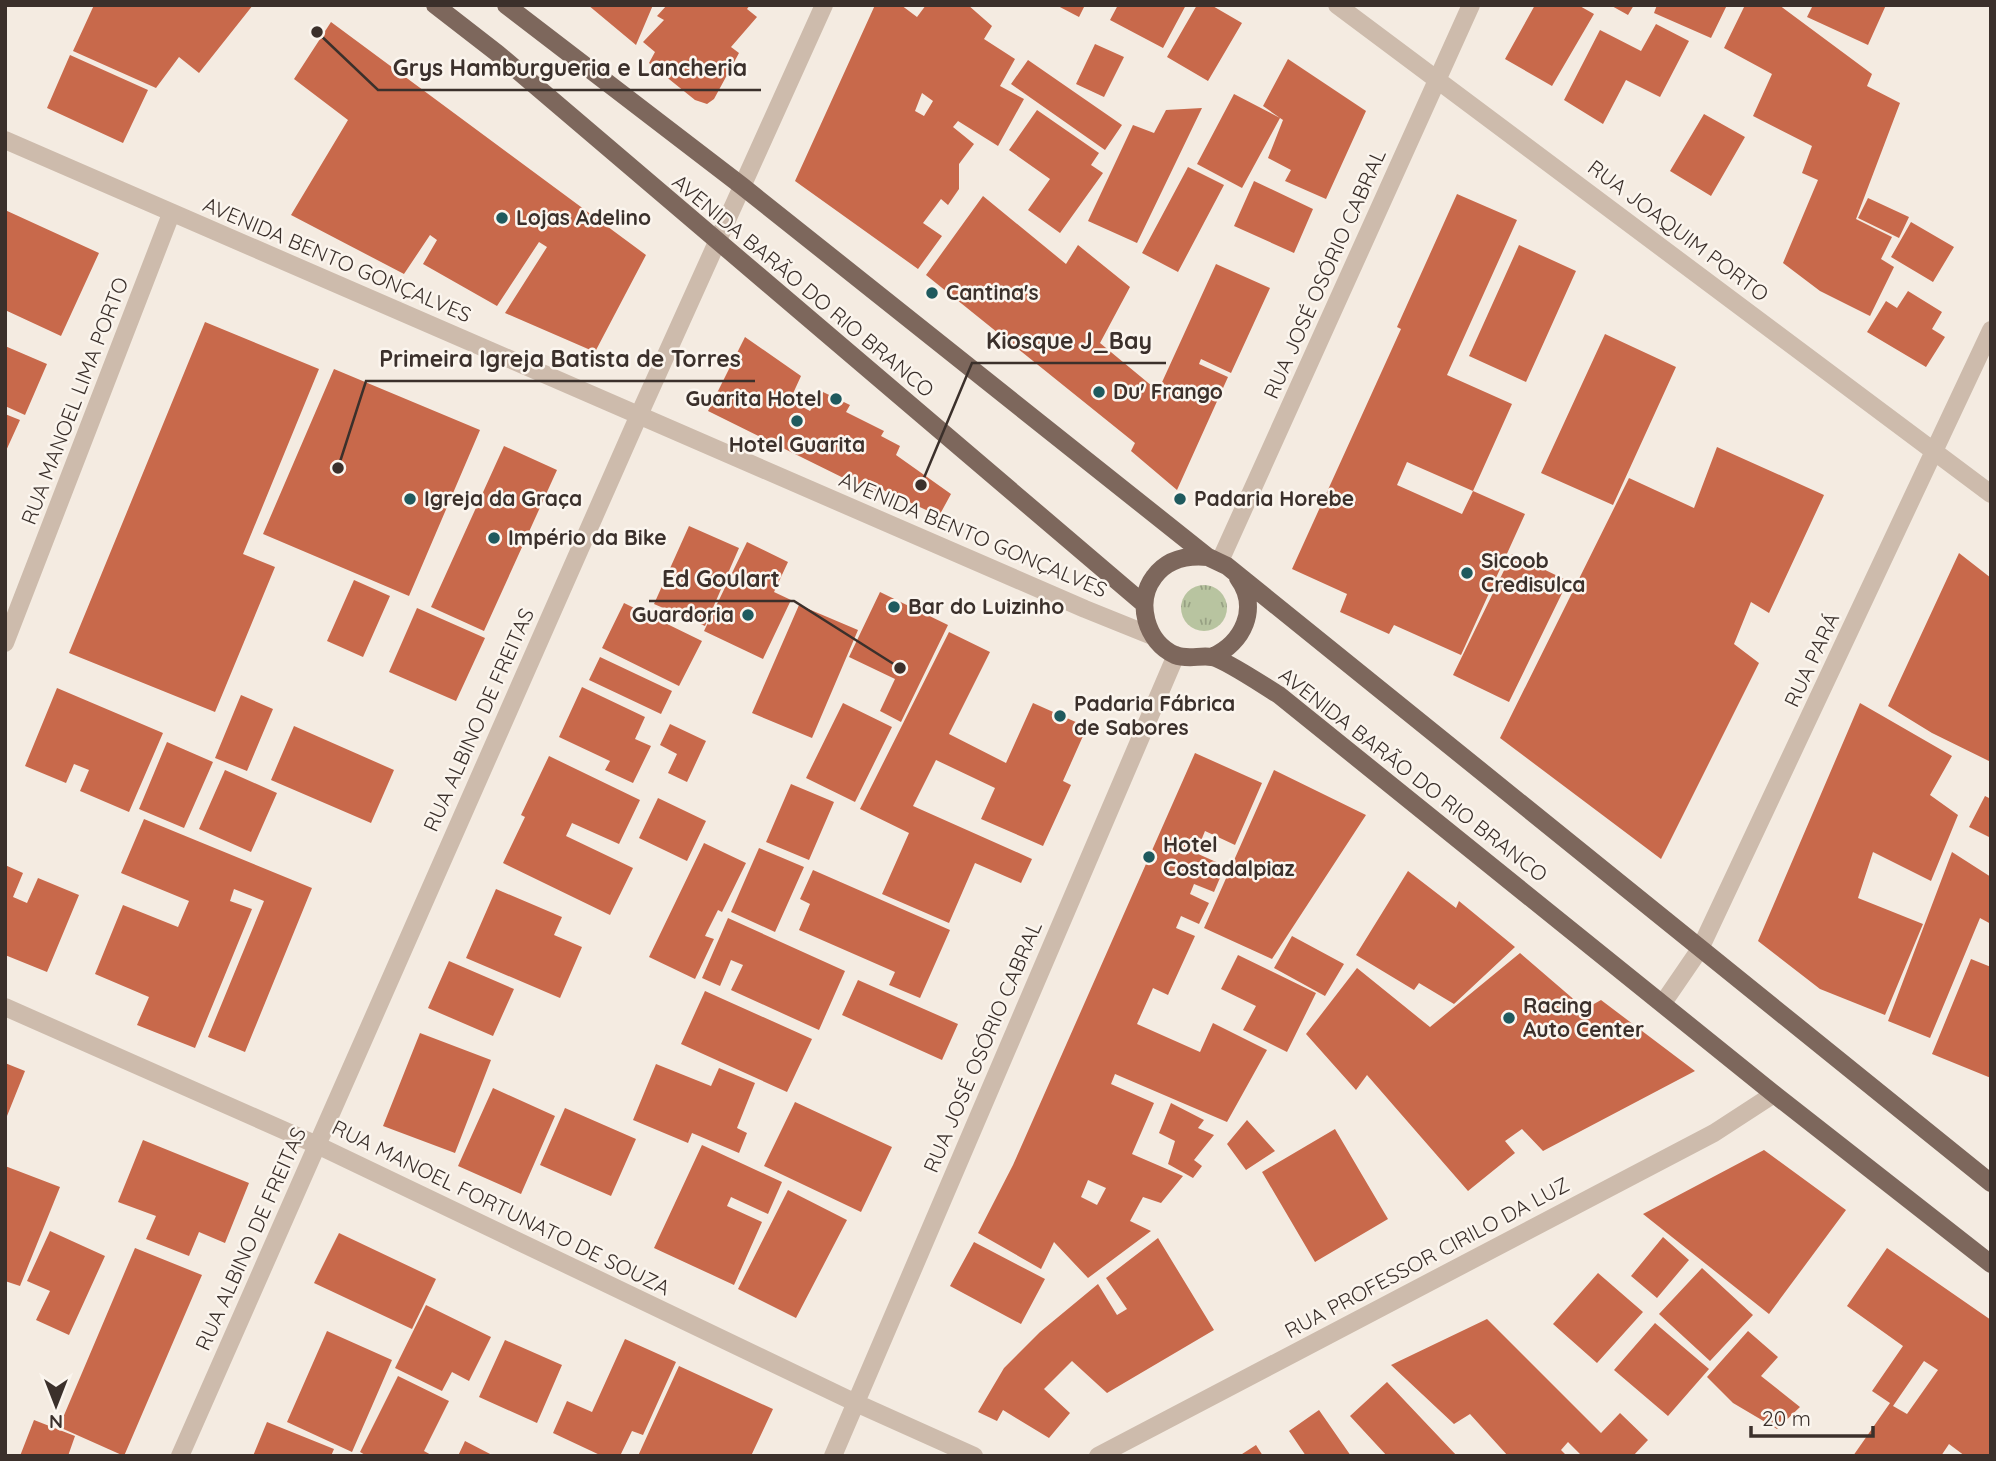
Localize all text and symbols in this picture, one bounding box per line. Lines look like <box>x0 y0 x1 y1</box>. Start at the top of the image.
callout: Grys Hamburgueria e Lancheria <box>378 46 761 90</box>
text: Grys Hamburgueria e Lancheria <box>393 53 747 82</box>
street label: RUA JOSÉ OSÓRIO CABRAL <box>1257 145 1391 402</box>
street label: RUA JOAQUIM PORTO <box>1583 154 1774 307</box>
street label: AVENIDA BARÃO DO RIO BRANCO <box>668 168 940 402</box>
street label: AVENIDA BENTO GONÇALVES <box>200 191 475 327</box>
place label: Lojas Adelino <box>516 204 651 230</box>
marker: Lojas Adelino <box>494 210 510 226</box>
street label: RUA MANOEL LIMA PORTO <box>15 273 133 528</box>
place label: Cantina's <box>946 279 1039 305</box>
marker: Cantina's <box>924 285 940 301</box>
callout: Kiosque J_Bay <box>972 319 1166 363</box>
text: Kiosque J_Bay <box>986 326 1152 355</box>
callout: Primeira Igreja Batista de Torres <box>366 337 755 381</box>
text: Primeira Igreja Batista de Torres <box>379 344 741 373</box>
place label: Du' Frango <box>1113 378 1223 404</box>
marker: Du' Frango <box>1091 384 1107 400</box>
place label: Guarita Hotel <box>685 385 822 411</box>
marker: Guarita Hotel <box>828 391 844 407</box>
marker: Hotel Guarita <box>789 413 805 429</box>
place label: Hotel Guarita <box>729 431 865 457</box>
street label: AVENIDA BENTO GONÇALVES <box>836 466 1111 602</box>
place label: Igreja da Graça <box>424 485 582 511</box>
place label: Padaria Horebe <box>1194 485 1354 511</box>
marker: Igreja da Graça <box>402 491 418 507</box>
marker: Padaria Horebe <box>1172 491 1188 507</box>
place label: Império da Bike <box>508 524 667 550</box>
marker: Império da Bike <box>486 530 502 546</box>
place label: Sicoob Credisulca <box>1481 547 1585 597</box>
callout: Ed Goulart <box>649 557 794 601</box>
text: Ed Goulart <box>662 564 780 593</box>
marker: Sicoob Credisulca <box>1459 565 1475 581</box>
place label: Bar do Luizinho <box>908 593 1064 619</box>
marker: Bar do Luizinho <box>886 599 902 615</box>
place label: Guardoria <box>632 601 734 627</box>
street label: RUA ALBINO DE FREITAS <box>417 604 539 835</box>
marker: Guardoria <box>740 607 756 623</box>
street label: RUA PARÁ <box>1778 608 1844 711</box>
street label: AVENIDA BARÃO DO RIO BRANCO <box>1274 661 1553 887</box>
place label: Padaria Fábrica de Sabores <box>1074 690 1235 740</box>
marker: Padaria Fábrica de Sabores <box>1052 708 1068 724</box>
place label: Hotel Costadalpiaz <box>1163 831 1295 881</box>
marker: Hotel Costadalpiaz <box>1141 849 1157 865</box>
street label: RUA JOSÉ OSÓRIO CABRAL <box>917 917 1047 1176</box>
place label: Racing Auto Center <box>1523 992 1644 1042</box>
marker: Racing Auto Center <box>1501 1010 1517 1026</box>
street label: RUA MANOEL FORTUNATO DE SOUZA <box>328 1114 675 1301</box>
street label: RUA ALBINO DE FREITAS <box>189 1123 311 1354</box>
street label: RUA PROFESSOR CIRILO DA LUZ <box>1280 1171 1573 1343</box>
north arrow <box>21 1370 91 1440</box>
scale bar <box>1751 1394 1874 1438</box>
text: 20 m <box>1762 1405 1811 1431</box>
text: N <box>49 1410 63 1434</box>

